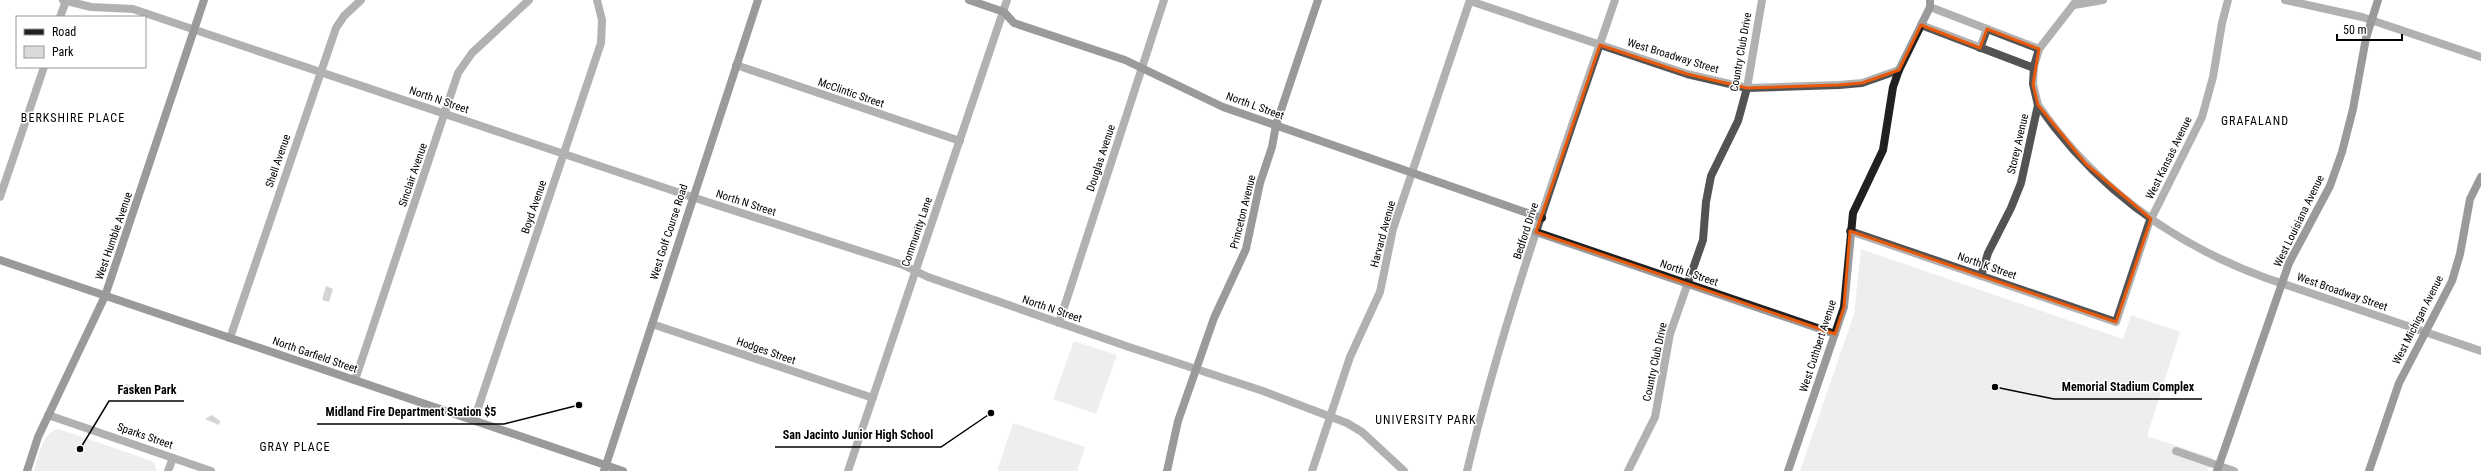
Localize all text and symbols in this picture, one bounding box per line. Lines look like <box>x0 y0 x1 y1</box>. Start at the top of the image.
street label: Country Club Drive <box>1728 11 1754 93</box>
legend <box>16 16 146 68</box>
scale bar <box>2337 16 2402 42</box>
text: 50 m <box>2343 23 2367 37</box>
text: Road <box>52 25 76 39</box>
street label: West Broadway Street <box>1626 36 1720 76</box>
text: Park <box>52 45 74 59</box>
street label: McClintic Street <box>816 76 886 110</box>
street label: North N Street <box>407 84 471 116</box>
street label: North L Street <box>1224 90 1286 122</box>
district label: BERKSHIRE PLACE <box>21 111 125 125</box>
street label: Storey Avenue <box>2005 113 2031 175</box>
district label: GRAFALAND <box>2221 114 2289 128</box>
street label: West Kansas Avenue <box>2143 115 2195 201</box>
street label: Douglas Avenue <box>1084 123 1118 193</box>
street label: Shell Avenue <box>263 133 293 189</box>
street label: Sinclair Avenue <box>396 141 430 209</box>
street label: West Louisiana Avenue <box>2271 173 2327 269</box>
street label: Princeton Avenue <box>1228 174 1258 250</box>
street label: Boyd Avenue <box>519 179 549 235</box>
street label: West Golf Course Road <box>647 182 691 282</box>
street label: North N Street <box>714 187 778 219</box>
street label: West Humble Avenue <box>93 190 135 282</box>
street label: Community Lane <box>899 195 935 269</box>
street label: Harvard Avenue <box>1368 199 1398 269</box>
street label: Bedford Drive <box>1511 201 1541 261</box>
street label: North K Street <box>1956 250 2018 282</box>
street label: North L Street <box>1658 257 1720 289</box>
street label: West Broadway Street <box>2295 270 2389 314</box>
street label: West Michigan Avenue <box>2390 273 2446 367</box>
street label: North N Street <box>1020 293 1084 325</box>
street label: West Cuthbert Avenue <box>1797 298 1839 394</box>
street label: Country Club Drive <box>1640 321 1670 403</box>
street label: North Garfield Street <box>271 334 359 376</box>
street label: Hodges Street <box>735 335 797 367</box>
callout: Memorial Stadium Complex <box>2054 375 2202 399</box>
callout: Fasken Park <box>109 377 184 401</box>
text: Memorial Stadium Complex <box>2062 380 2195 394</box>
text: Fasken Park <box>118 383 177 397</box>
callout: Midland Fire Department Station $5 <box>317 400 504 424</box>
text: Midland Fire Department Station $5 <box>326 405 496 419</box>
district label: UNIVERSITY PARK <box>1375 413 1477 427</box>
street label: Sparks Street <box>115 420 175 452</box>
callout: San Jacinto Junior High School <box>775 423 941 447</box>
text: San Jacinto Junior High School <box>783 428 933 442</box>
district label: GRAY PLACE <box>260 440 330 454</box>

